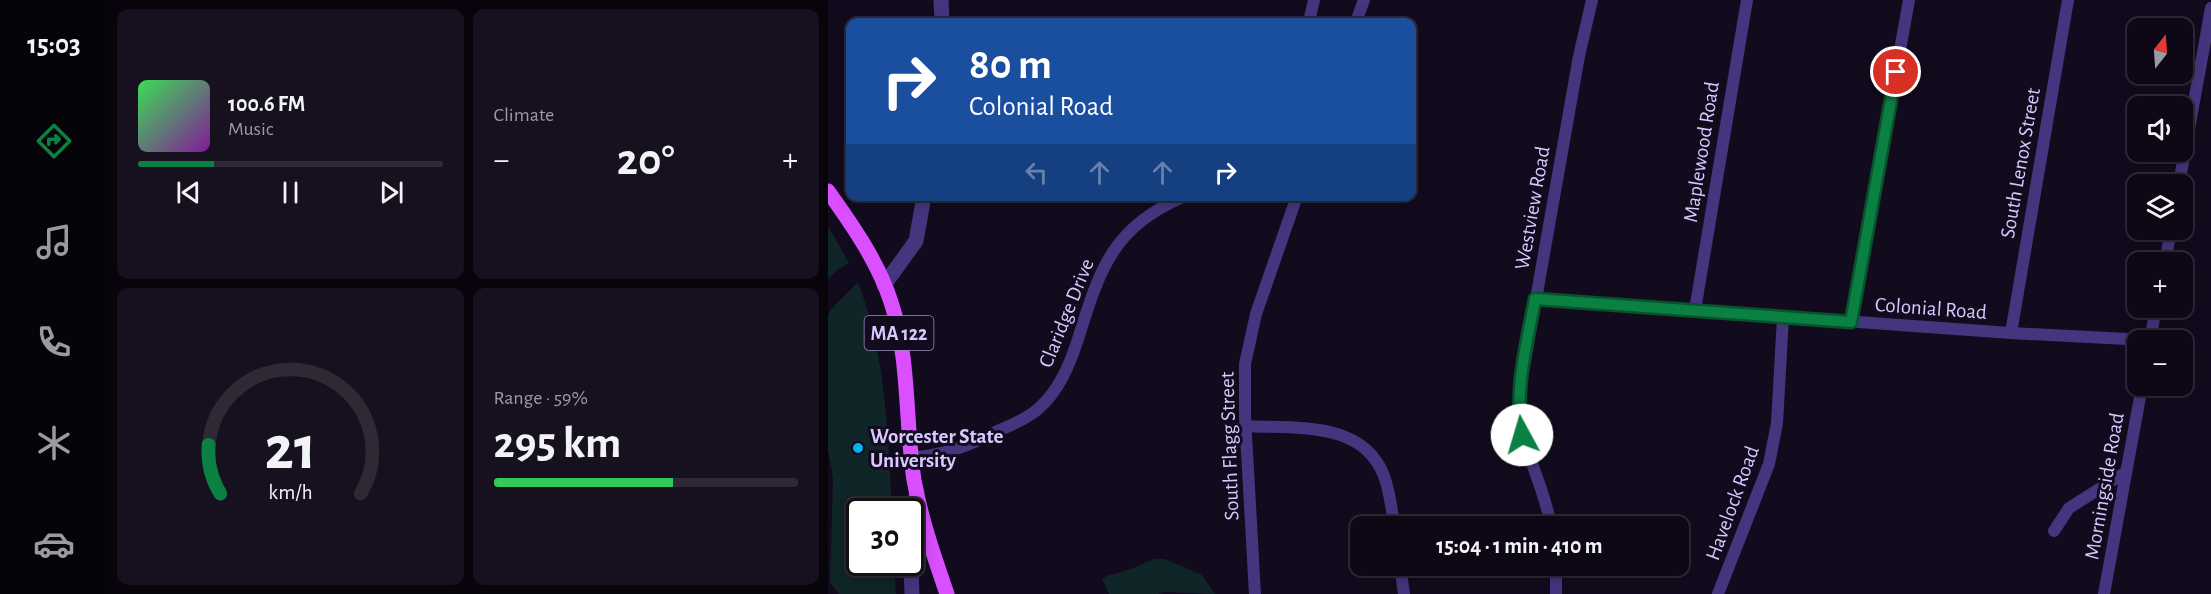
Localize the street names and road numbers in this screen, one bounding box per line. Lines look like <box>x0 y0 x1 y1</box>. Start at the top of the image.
street label: Maplewood Road <box>1680 80 1723 224</box>
street label: South Lenox Street <box>1997 86 2044 240</box>
street label: Westview Road <box>1511 145 1554 271</box>
street label: Claridge Drive <box>1035 256 1098 371</box>
street label: Colonial Road <box>1874 294 1988 323</box>
road number: MA 122 <box>864 316 934 350</box>
street label: South Flagg Street <box>1216 371 1243 521</box>
street label: Morningside Road <box>2081 411 2128 561</box>
street label: Havelock Road <box>1702 443 1763 563</box>

